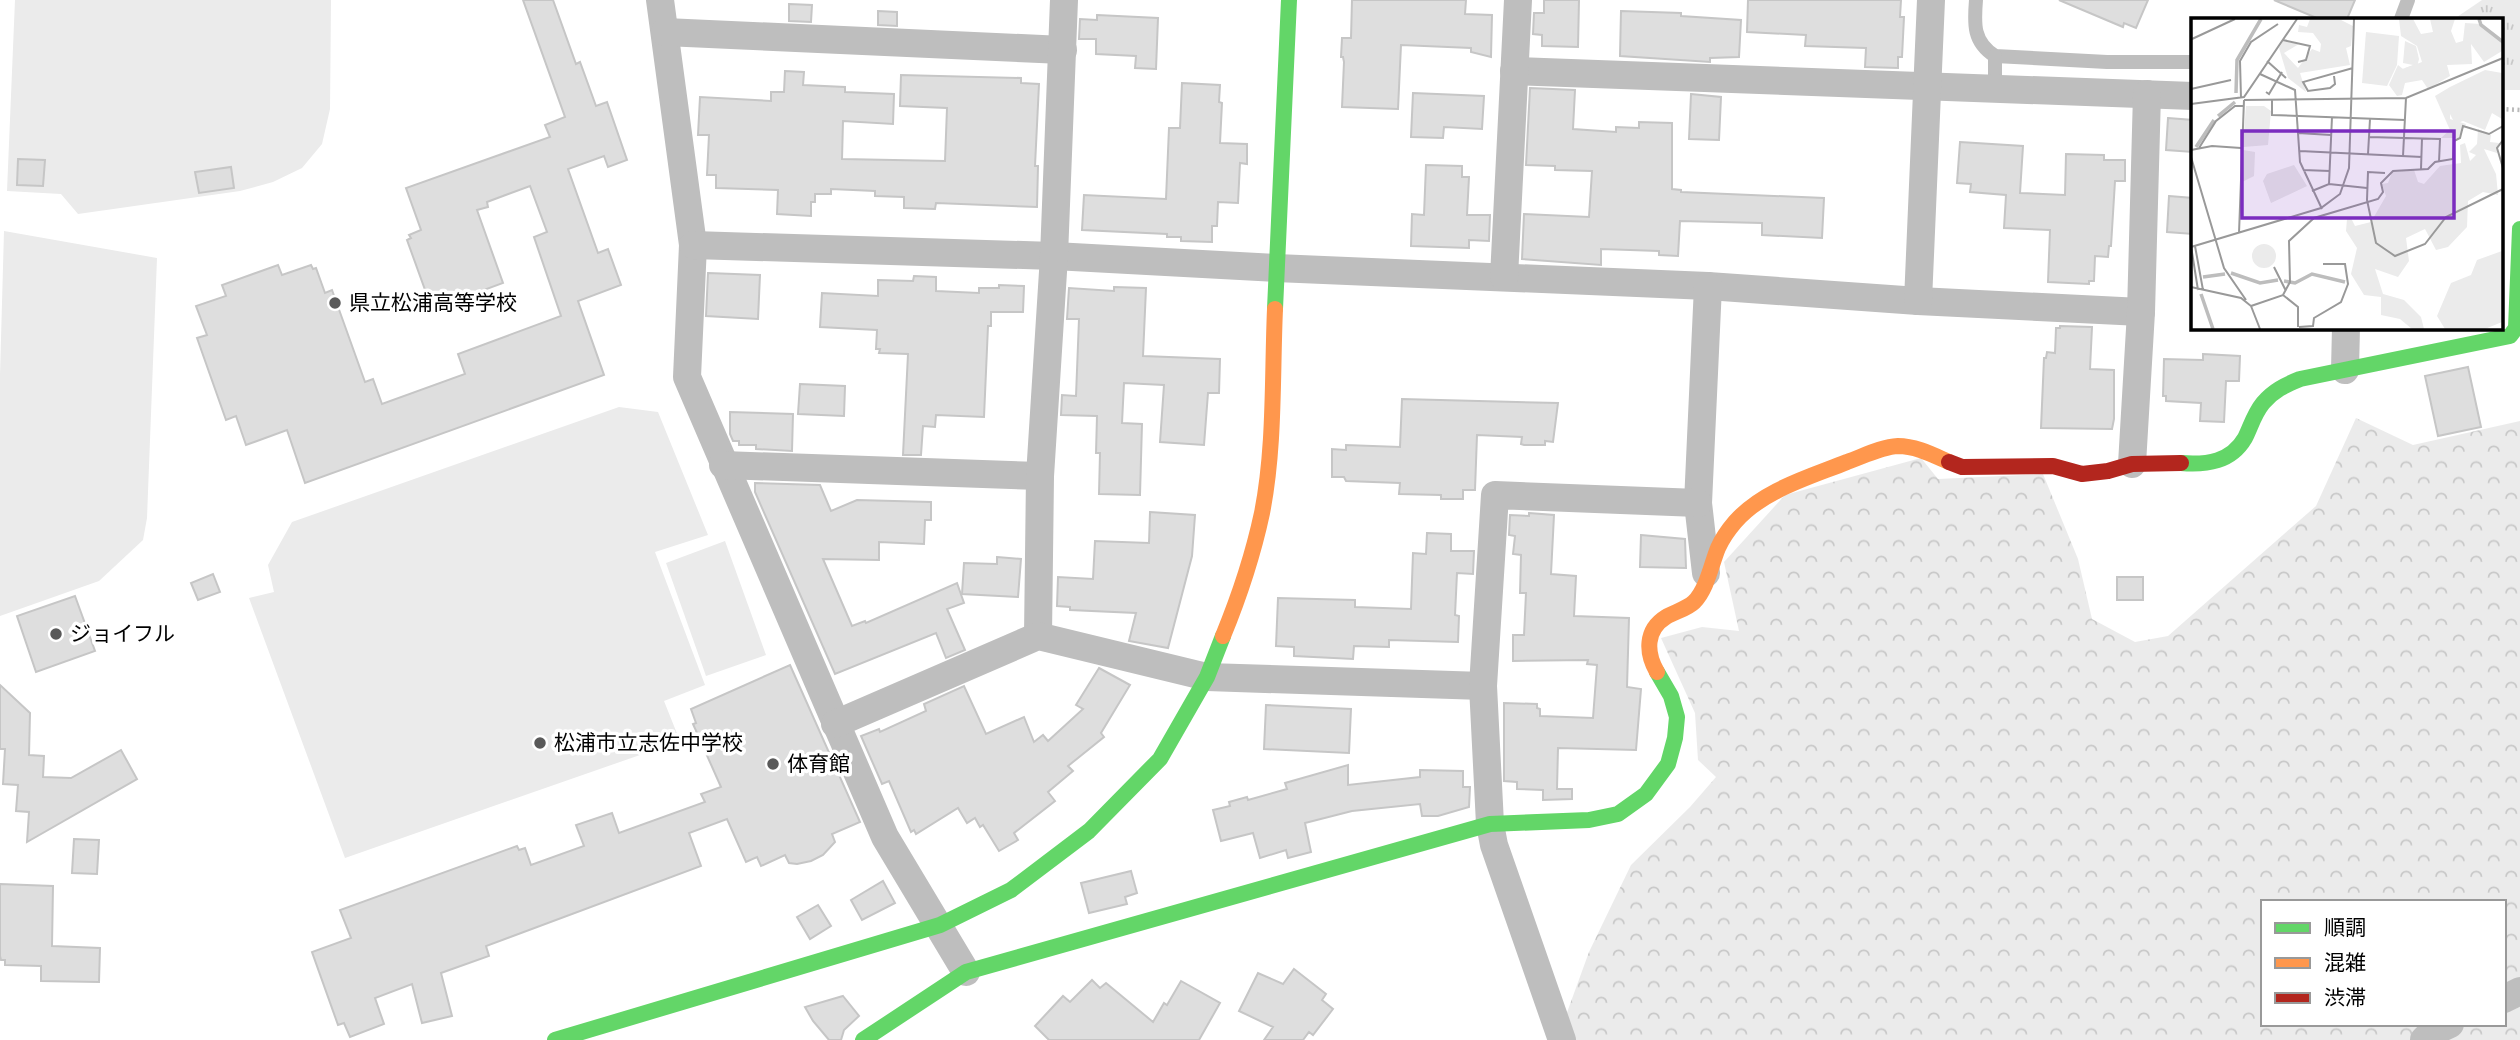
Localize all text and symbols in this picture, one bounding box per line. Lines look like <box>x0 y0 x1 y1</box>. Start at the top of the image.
inset map <box>2191 18 2502 329</box>
place label: 県立松浦高等学校 <box>349 291 517 316</box>
marker: 県立松浦高等学校 <box>327 295 343 311</box>
place label: ジョイフル <box>70 622 175 647</box>
marker: ジョイフル <box>48 626 64 642</box>
place label: 松浦市立志佐中学校 <box>554 731 743 756</box>
marker: 松浦市立志佐中学校 <box>532 735 548 751</box>
place label: 体育館 <box>787 752 850 777</box>
marker: 体育館 <box>765 756 781 772</box>
legend <box>2261 900 2506 1026</box>
text: 順調 <box>2324 916 2366 941</box>
text: 混雑 <box>2324 951 2366 976</box>
text: 渋滞 <box>2324 986 2366 1011</box>

